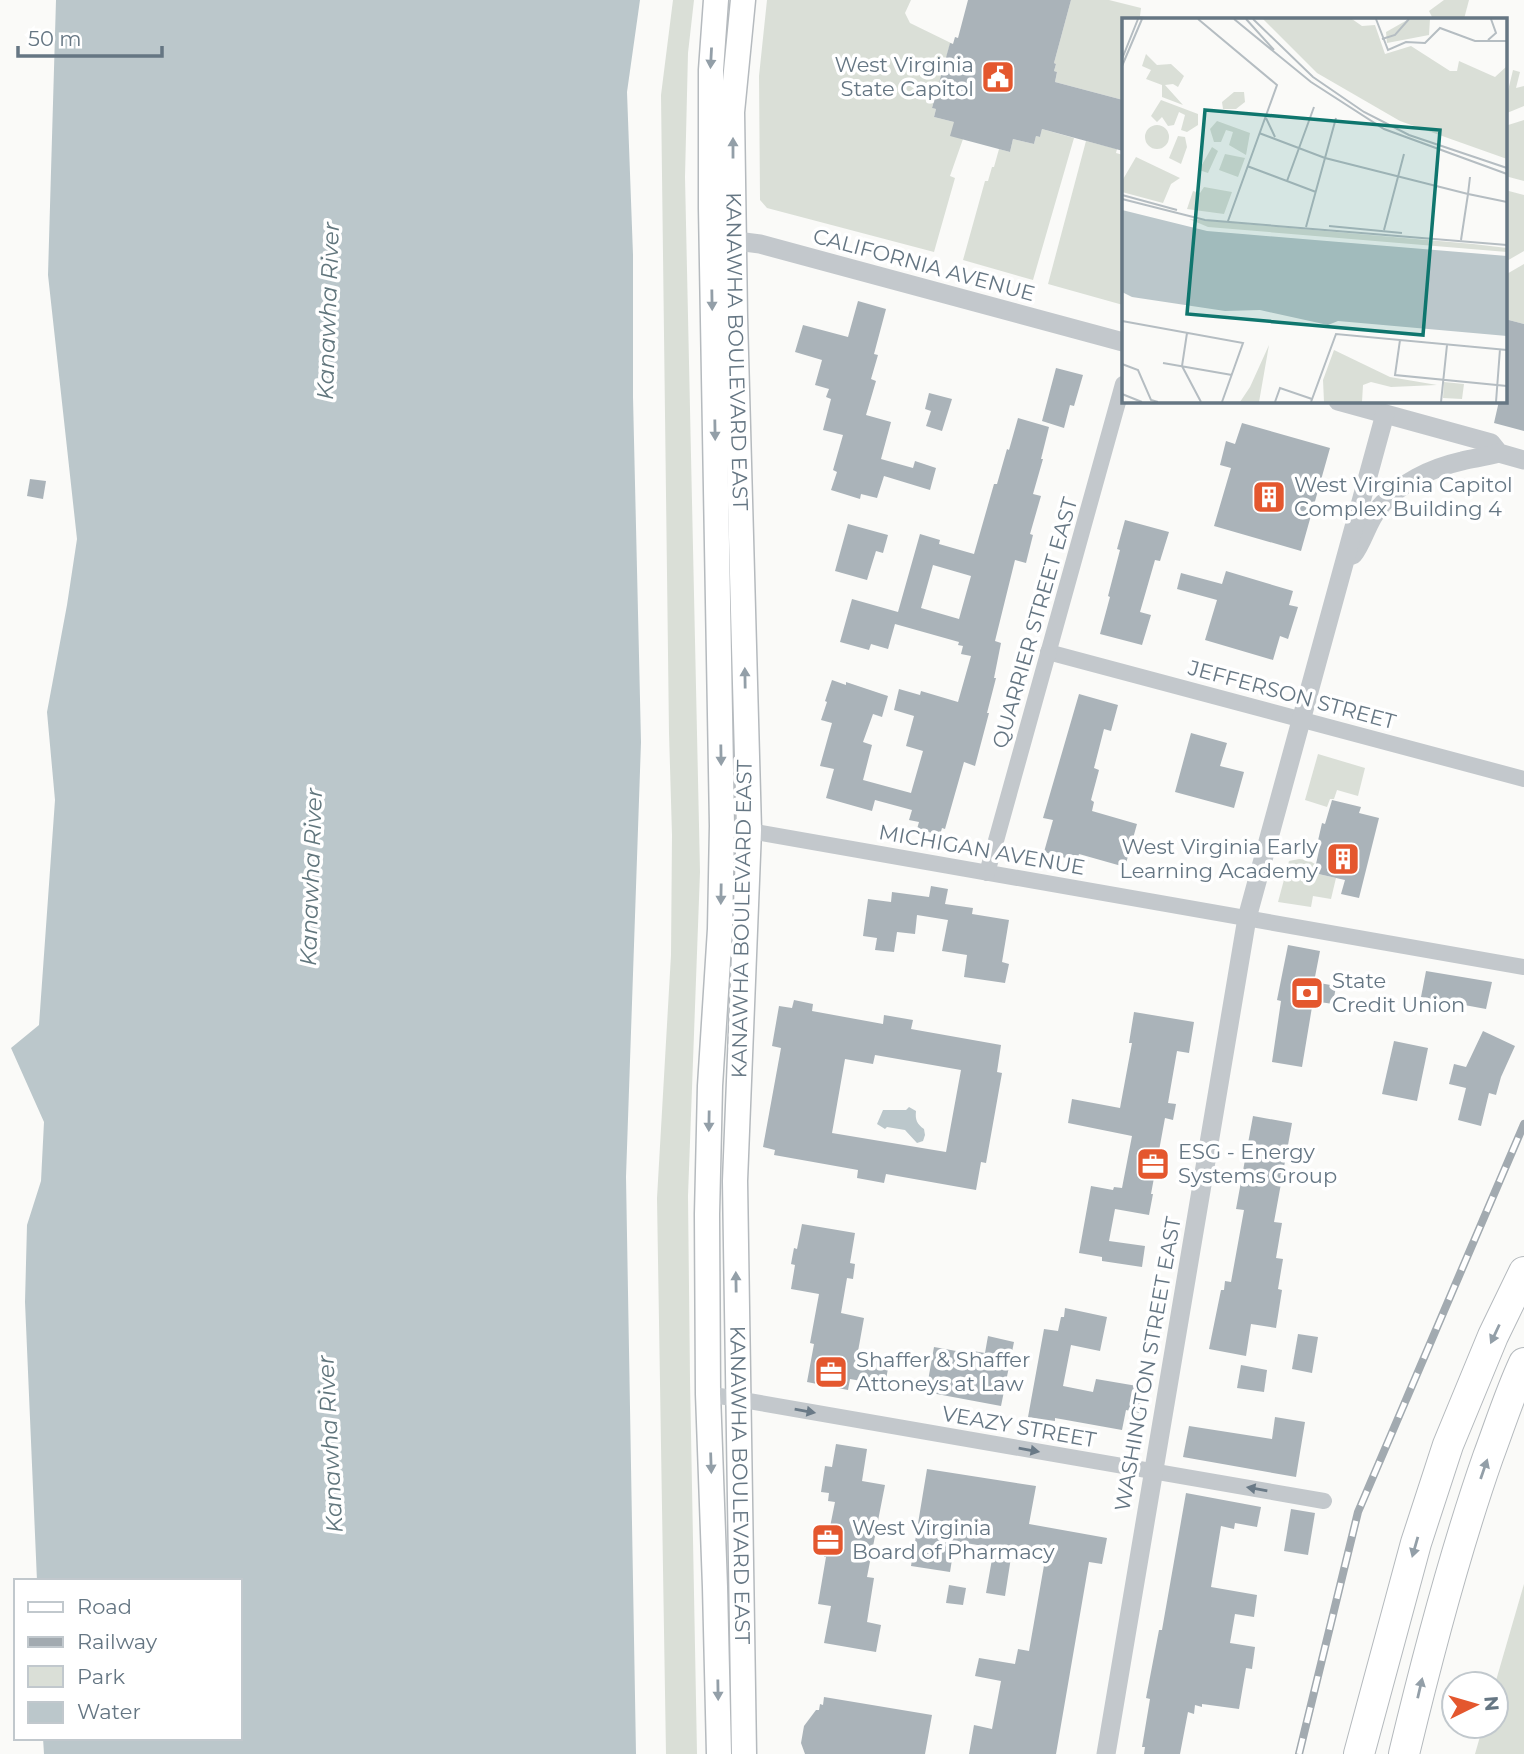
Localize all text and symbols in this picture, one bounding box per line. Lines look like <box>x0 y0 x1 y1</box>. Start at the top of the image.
scale bar <box>18 14 161 58</box>
inset map <box>1122 18 1506 402</box>
text: 50 m <box>28 26 82 51</box>
one-way arrow <box>706 47 717 69</box>
place label: West Virginia State Capitol <box>835 52 974 101</box>
public building icon: West Virginia State Capitol <box>979 58 1017 96</box>
one-way arrow <box>727 136 739 158</box>
street label: KANAWHA BOULEVARD EAST <box>721 192 753 511</box>
water label: Kanawha River <box>311 221 345 400</box>
street label: CALIFORNIA AVENUE <box>810 223 1038 306</box>
one-way arrow <box>707 289 718 311</box>
one-way arrow <box>709 419 721 441</box>
place label: West Virginia Capitol Complex Building 4 <box>1294 472 1513 521</box>
building icon: West Virginia Capitol Complex Building 4 <box>1250 478 1288 516</box>
street label: QUARRIER STREET EAST <box>987 494 1082 751</box>
street label: JEFFERSON STREET <box>1185 655 1399 734</box>
one-way arrow <box>740 667 751 689</box>
one-way arrow <box>715 744 726 766</box>
street label: KANAWHA BOULEVARD EAST <box>726 760 757 1078</box>
water label: Kanawha River <box>294 787 328 966</box>
street label: MICHIGAN AVENUE <box>877 819 1087 880</box>
place label: West Virginia Early Learning Academy <box>1120 834 1319 883</box>
building icon: West Virginia Early Learning Academy <box>1324 840 1362 878</box>
one-way arrow <box>715 883 726 905</box>
place label: State Credit Union <box>1332 968 1465 1017</box>
bank icon: State Credit Union <box>1288 974 1326 1012</box>
one-way arrow <box>703 1110 715 1132</box>
place label: ESG - Energy Systems Group <box>1178 1139 1337 1188</box>
office icon: ESG - Energy Systems Group <box>1134 1145 1172 1183</box>
street label: WASHINGTON STREET EAST <box>1109 1215 1186 1513</box>
one-way arrow <box>730 1271 741 1293</box>
one-way arrow <box>1489 1324 1501 1344</box>
street label: KANAWHA BOULEVARD EAST <box>725 1325 755 1644</box>
place label: Shaffer & Shaffer Attoneys at Law <box>856 1347 1030 1396</box>
office icon: Shaffer & Shaffer Attoneys at Law <box>812 1353 850 1391</box>
water label: Kanawha River <box>311 1354 349 1534</box>
street label: VEAZY STREET <box>940 1401 1098 1452</box>
one-way arrow <box>794 1406 816 1417</box>
one-way arrow <box>1018 1445 1040 1456</box>
one-way arrow <box>705 1452 716 1474</box>
one-way arrow <box>1479 1459 1490 1480</box>
one-way arrow <box>1245 1483 1267 1494</box>
place label: West Virginia Board of Pharmacy <box>852 1515 1055 1564</box>
office icon: West Virginia Board of Pharmacy <box>809 1521 847 1559</box>
one-way arrow <box>1410 1537 1420 1558</box>
legend <box>14 1579 242 1740</box>
text: Road <box>77 1594 132 1619</box>
text: Railway <box>77 1629 158 1654</box>
text: Park <box>77 1664 125 1689</box>
north arrow <box>1440 1670 1510 1740</box>
one-way arrow <box>1414 1676 1425 1698</box>
one-way arrow <box>712 1679 723 1701</box>
text: N <box>1479 1695 1504 1712</box>
text: Water <box>77 1699 141 1724</box>

